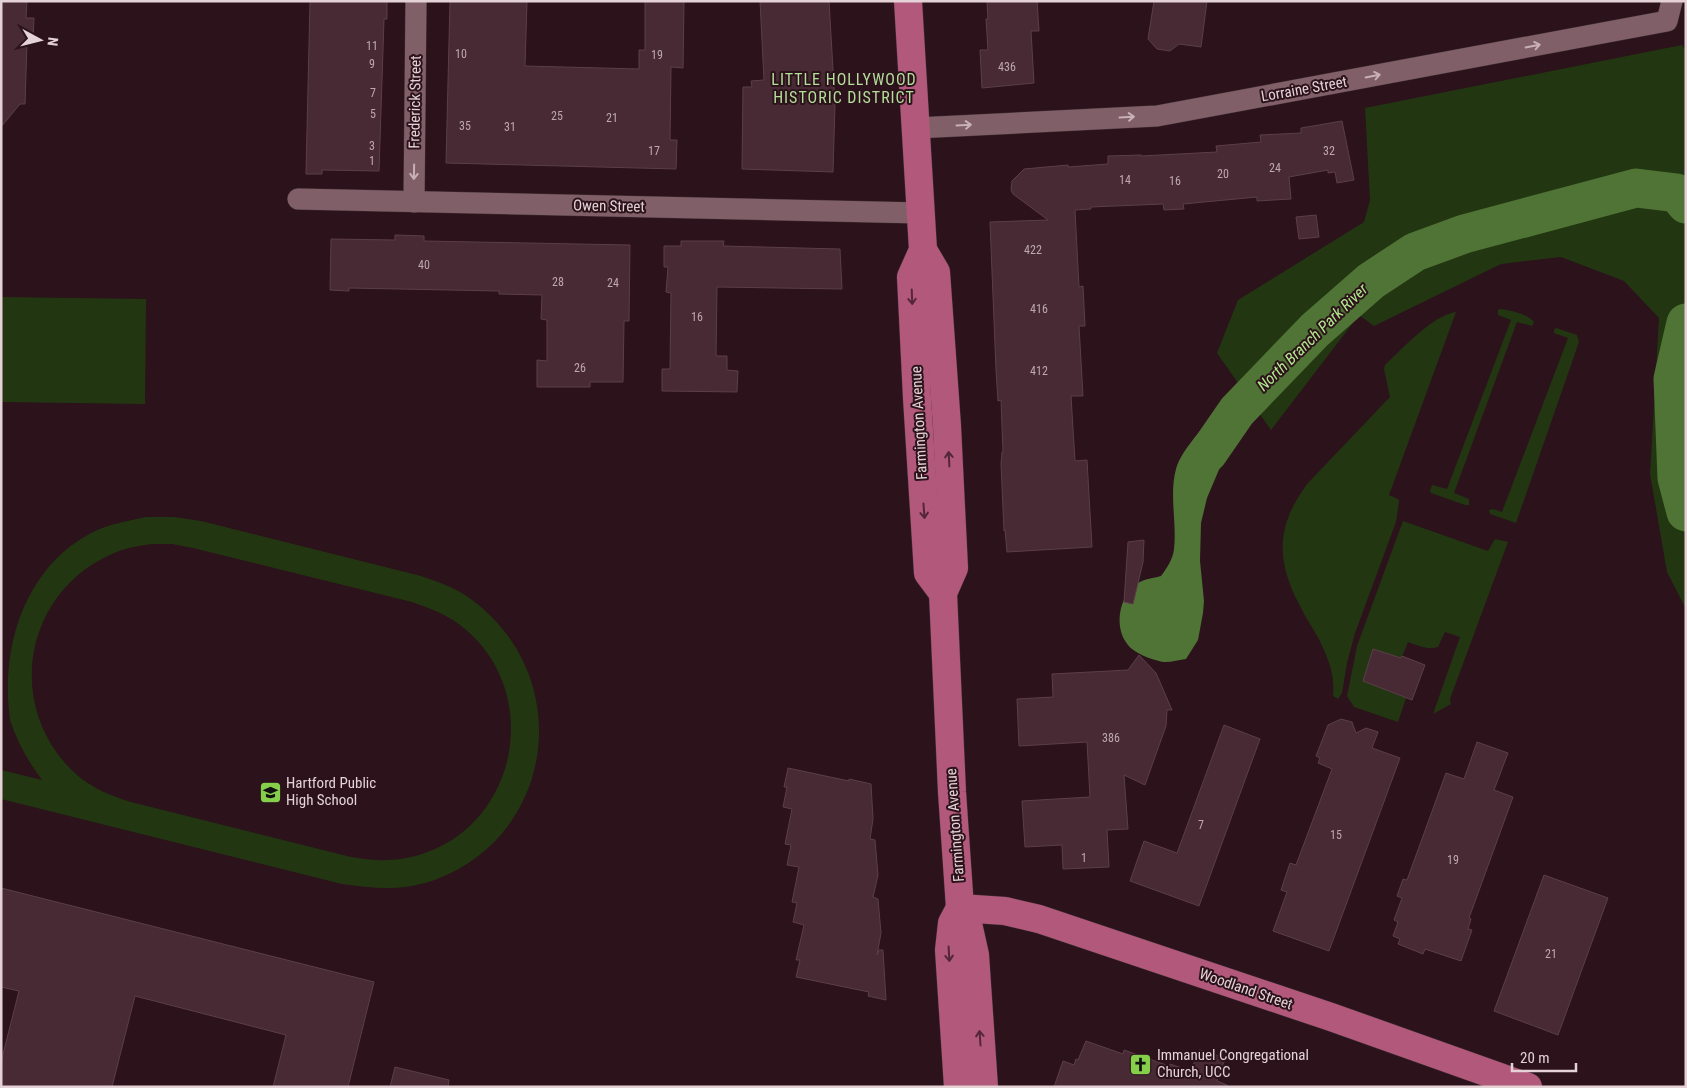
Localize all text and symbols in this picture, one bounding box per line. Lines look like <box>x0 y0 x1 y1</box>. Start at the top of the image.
north arrow <box>15 15 65 65</box>
text: N <box>44 36 61 47</box>
house number: 11 <box>366 39 378 53</box>
one-way arrow <box>1524 41 1540 50</box>
house number: 10 <box>455 47 467 61</box>
house number: 19 <box>651 48 663 62</box>
street label: Frederick Street <box>405 55 425 149</box>
house number: 9 <box>369 57 375 71</box>
house number: 436 <box>998 60 1016 74</box>
district label: LITTLE HOLLYWOOD HISTORIC DISTRICT <box>771 70 917 107</box>
one-way arrow <box>1365 70 1381 80</box>
street label: Lorraine Street <box>1260 73 1348 105</box>
house number: 7 <box>370 86 376 100</box>
house number: 5 <box>370 107 376 121</box>
house number: 25 <box>551 109 563 123</box>
house number: 21 <box>606 111 618 125</box>
one-way arrow <box>1118 113 1134 122</box>
house number: 35 <box>459 119 471 133</box>
house number: 31 <box>504 120 516 134</box>
one-way arrow <box>956 121 972 130</box>
house number: 3 <box>369 139 375 153</box>
house number: 17 <box>648 144 660 158</box>
house number: 32 <box>1323 144 1335 158</box>
house number: 1 <box>369 154 375 168</box>
house number: 24 <box>1269 161 1281 175</box>
one-way arrow <box>409 164 419 180</box>
house number: 20 <box>1217 167 1229 181</box>
house number: 14 <box>1119 173 1131 187</box>
house number: 16 <box>1169 174 1181 188</box>
street label: Owen Street <box>573 196 645 216</box>
house number: 422 <box>1024 243 1042 257</box>
house number: 40 <box>418 258 430 272</box>
house number: 28 <box>552 275 564 289</box>
house number: 24 <box>607 276 619 290</box>
water label: North Branch Park River <box>1253 279 1372 395</box>
one-way arrow <box>908 288 917 304</box>
house number: 416 <box>1030 302 1048 316</box>
house number: 16 <box>691 310 703 324</box>
house number: 26 <box>574 361 586 375</box>
house number: 412 <box>1030 364 1048 378</box>
street label: Farmington Avenue <box>907 366 931 480</box>
one-way arrow <box>944 451 953 467</box>
one-way arrow <box>920 503 929 519</box>
house number: 386 <box>1102 731 1120 745</box>
street label: Farmington Avenue <box>942 768 968 882</box>
place label: Hartford Public High School <box>286 774 376 809</box>
school or university icon: Hartford Public High School <box>258 780 282 804</box>
house number: 7 <box>1198 818 1204 832</box>
house number: 15 <box>1330 828 1342 842</box>
house number: 1 <box>1081 851 1087 865</box>
house number: 19 <box>1447 853 1459 867</box>
one-way arrow <box>945 946 954 962</box>
house number: 21 <box>1545 947 1557 961</box>
street label: Woodland Street <box>1197 965 1295 1013</box>
one-way arrow <box>976 1030 985 1046</box>
scale bar <box>1512 1040 1576 1072</box>
place label: Immanuel Congregational Church, UCC <box>1157 1046 1309 1081</box>
text: 20 m <box>1520 1049 1550 1067</box>
church icon: Immanuel Congregational Church, UCC <box>1129 1052 1153 1076</box>

